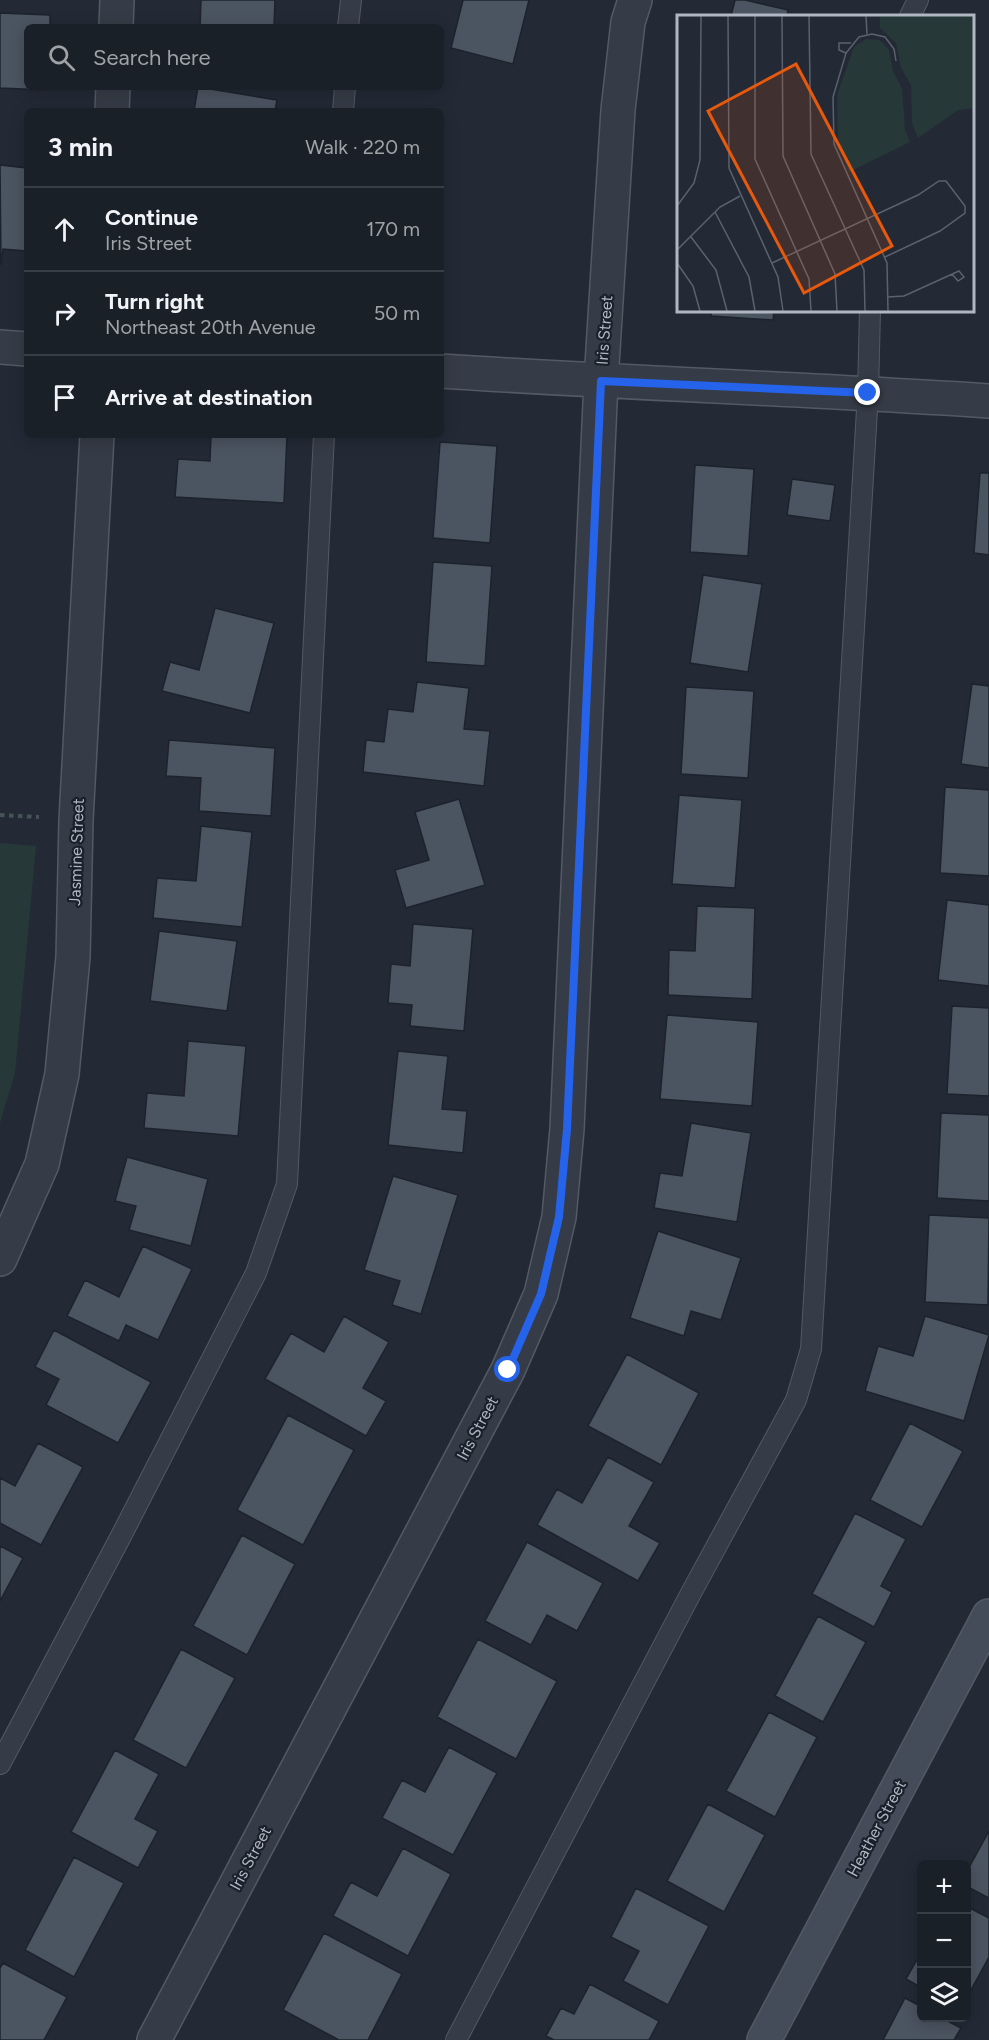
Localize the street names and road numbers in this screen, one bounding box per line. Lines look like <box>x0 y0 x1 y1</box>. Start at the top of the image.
street label: Iris Street <box>593 295 616 365</box>
street label: Jasmine Street <box>65 798 88 906</box>
street label: Iris Street <box>453 1393 502 1463</box>
street label: Heather Street <box>843 1777 910 1880</box>
street label: Iris Street <box>226 1823 275 1893</box>

